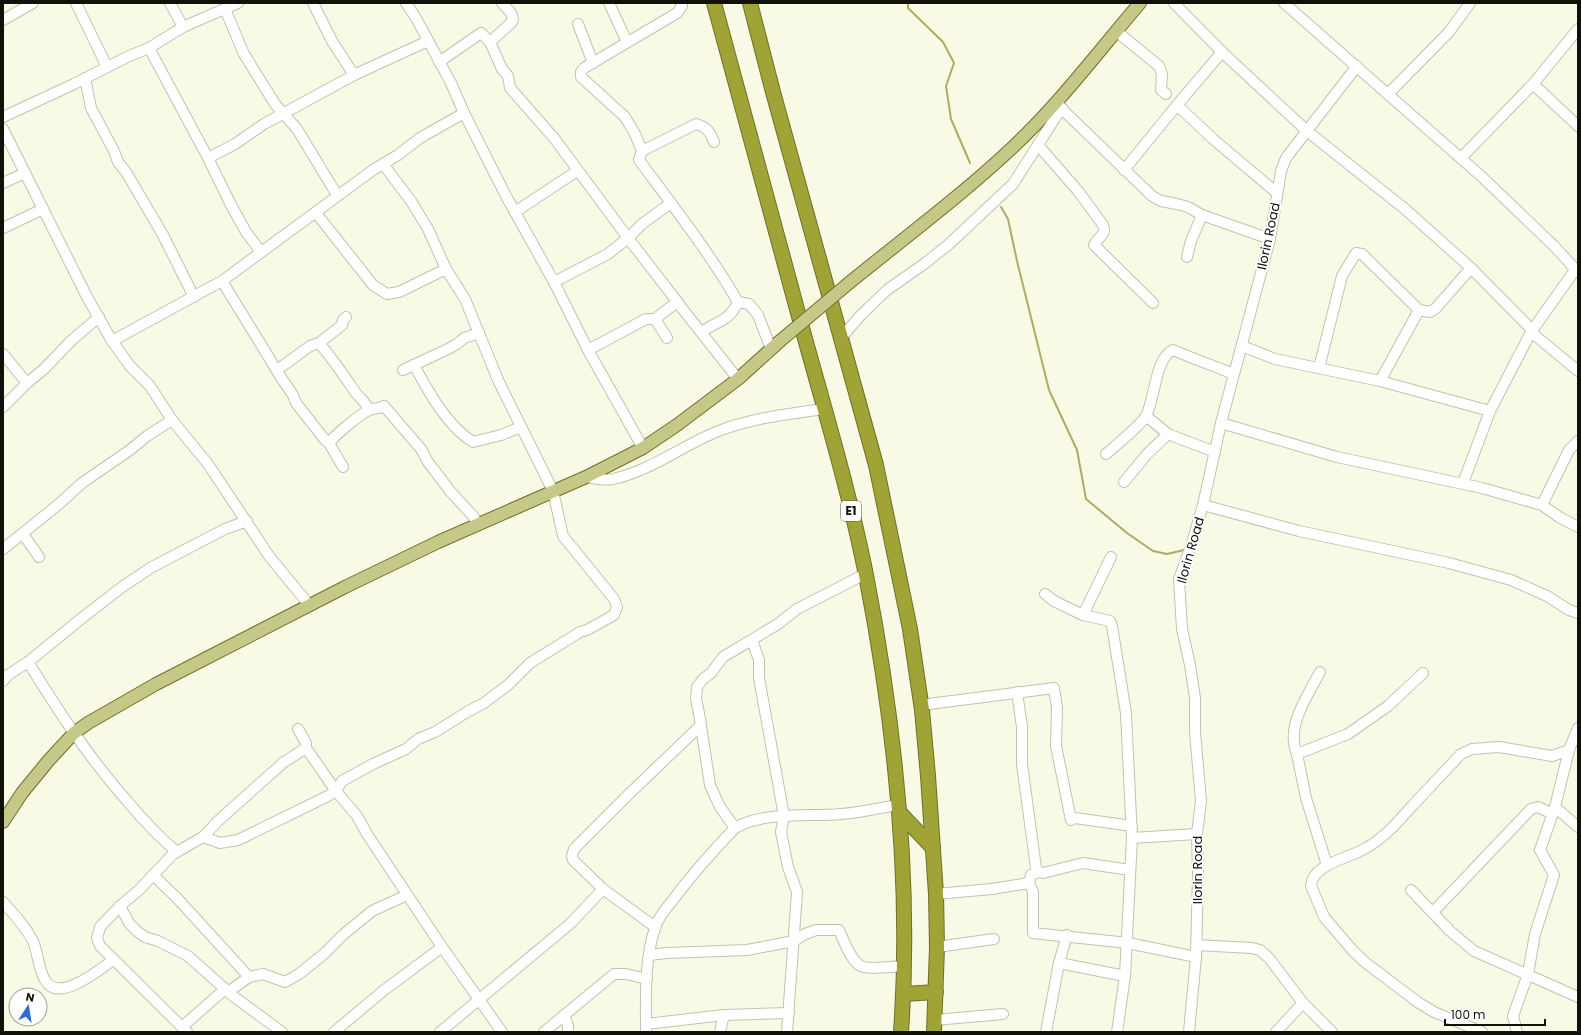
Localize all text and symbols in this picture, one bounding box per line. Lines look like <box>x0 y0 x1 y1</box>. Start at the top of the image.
street label: Ilorin Road <box>1252 201 1285 272</box>
road number: E1 <box>841 501 861 521</box>
street label: Ilorin Road <box>1172 515 1209 586</box>
street label: Ilorin Road <box>1188 836 1207 904</box>
north arrow <box>8 987 48 1027</box>
text: N <box>24 989 36 1006</box>
scale bar <box>1445 1001 1545 1027</box>
text: 100 m <box>1451 1006 1485 1023</box>

